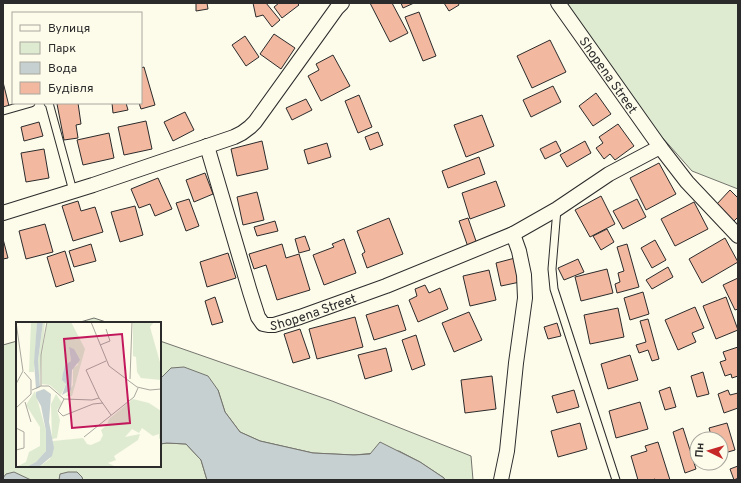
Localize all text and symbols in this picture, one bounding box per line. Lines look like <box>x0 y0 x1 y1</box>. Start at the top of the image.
legend <box>12 12 142 104</box>
text: Вулиця <box>48 21 90 37</box>
street label: Shopena Street <box>575 34 640 118</box>
text: Парк <box>48 41 76 57</box>
text: Вода <box>48 61 77 77</box>
text: Будівля <box>48 81 94 97</box>
street label: Shopena Street <box>270 291 359 335</box>
inset map <box>16 322 161 467</box>
north arrow <box>689 431 729 471</box>
text: Пн <box>692 442 708 458</box>

